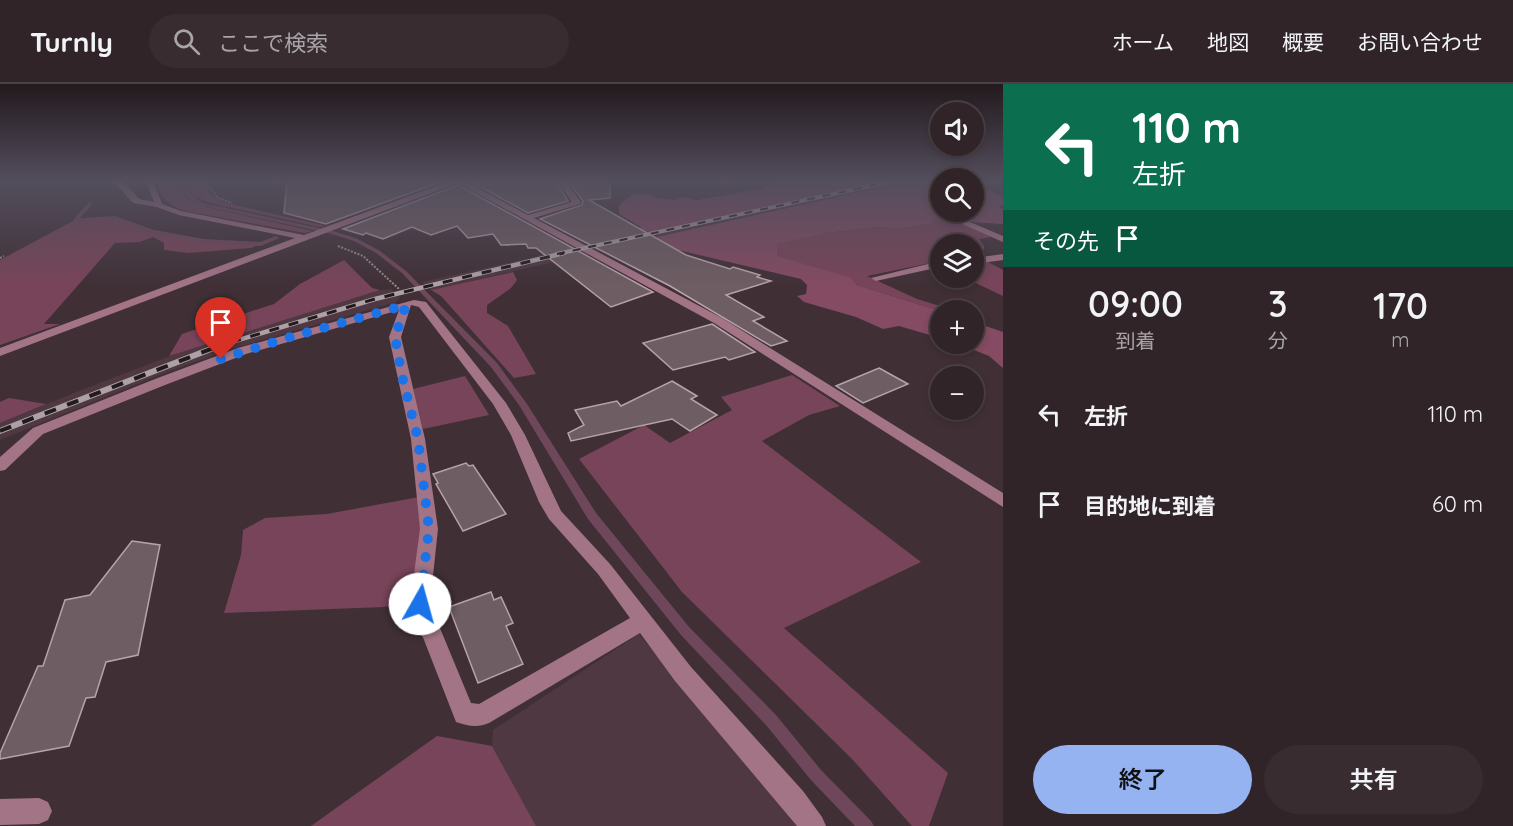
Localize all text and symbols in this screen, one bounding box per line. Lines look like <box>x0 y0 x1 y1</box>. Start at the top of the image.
search box <box>149 14 569 68</box>
text: Turnly <box>30 24 113 59</box>
icon: search <box>170 25 203 58</box>
text: ここで検索 <box>218 29 328 57</box>
text: ホーム <box>1112 29 1174 55</box>
text: 地図 <box>1207 29 1249 55</box>
text: 概要 <box>1282 29 1324 55</box>
text: お問い合わせ <box>1357 29 1483 55</box>
text: 110 m <box>1132 101 1241 154</box>
map controls <box>930 102 984 420</box>
button: sound <box>930 102 984 156</box>
icon: left <box>1033 108 1111 186</box>
text: 左折 <box>1132 157 1186 191</box>
button: search <box>930 168 984 222</box>
icon: arrive <box>1111 222 1144 255</box>
text: その先 <box>1033 227 1099 255</box>
button: layers <box>930 234 984 288</box>
text: 09:00 <box>1088 281 1183 326</box>
text: 3 <box>1268 281 1287 326</box>
text: 170 <box>1373 283 1428 328</box>
pin <box>195 297 246 359</box>
button: + <box>930 300 984 354</box>
icon: arrive <box>204 306 237 339</box>
text: m <box>1391 327 1410 352</box>
text: 到着 <box>1115 328 1155 353</box>
text: 分 <box>1268 328 1288 353</box>
button: − <box>930 366 984 420</box>
icon: left <box>1033 398 1066 431</box>
text: 110 m <box>1428 400 1483 428</box>
text: 左折 <box>1084 402 1128 430</box>
icon: arrive <box>1033 488 1066 521</box>
text: 60 m <box>1432 490 1483 518</box>
text: 目的地に到着 <box>1084 492 1216 520</box>
position arrow <box>388 572 452 636</box>
button: 終了 <box>1033 745 1252 814</box>
button: 共有 <box>1264 745 1483 814</box>

